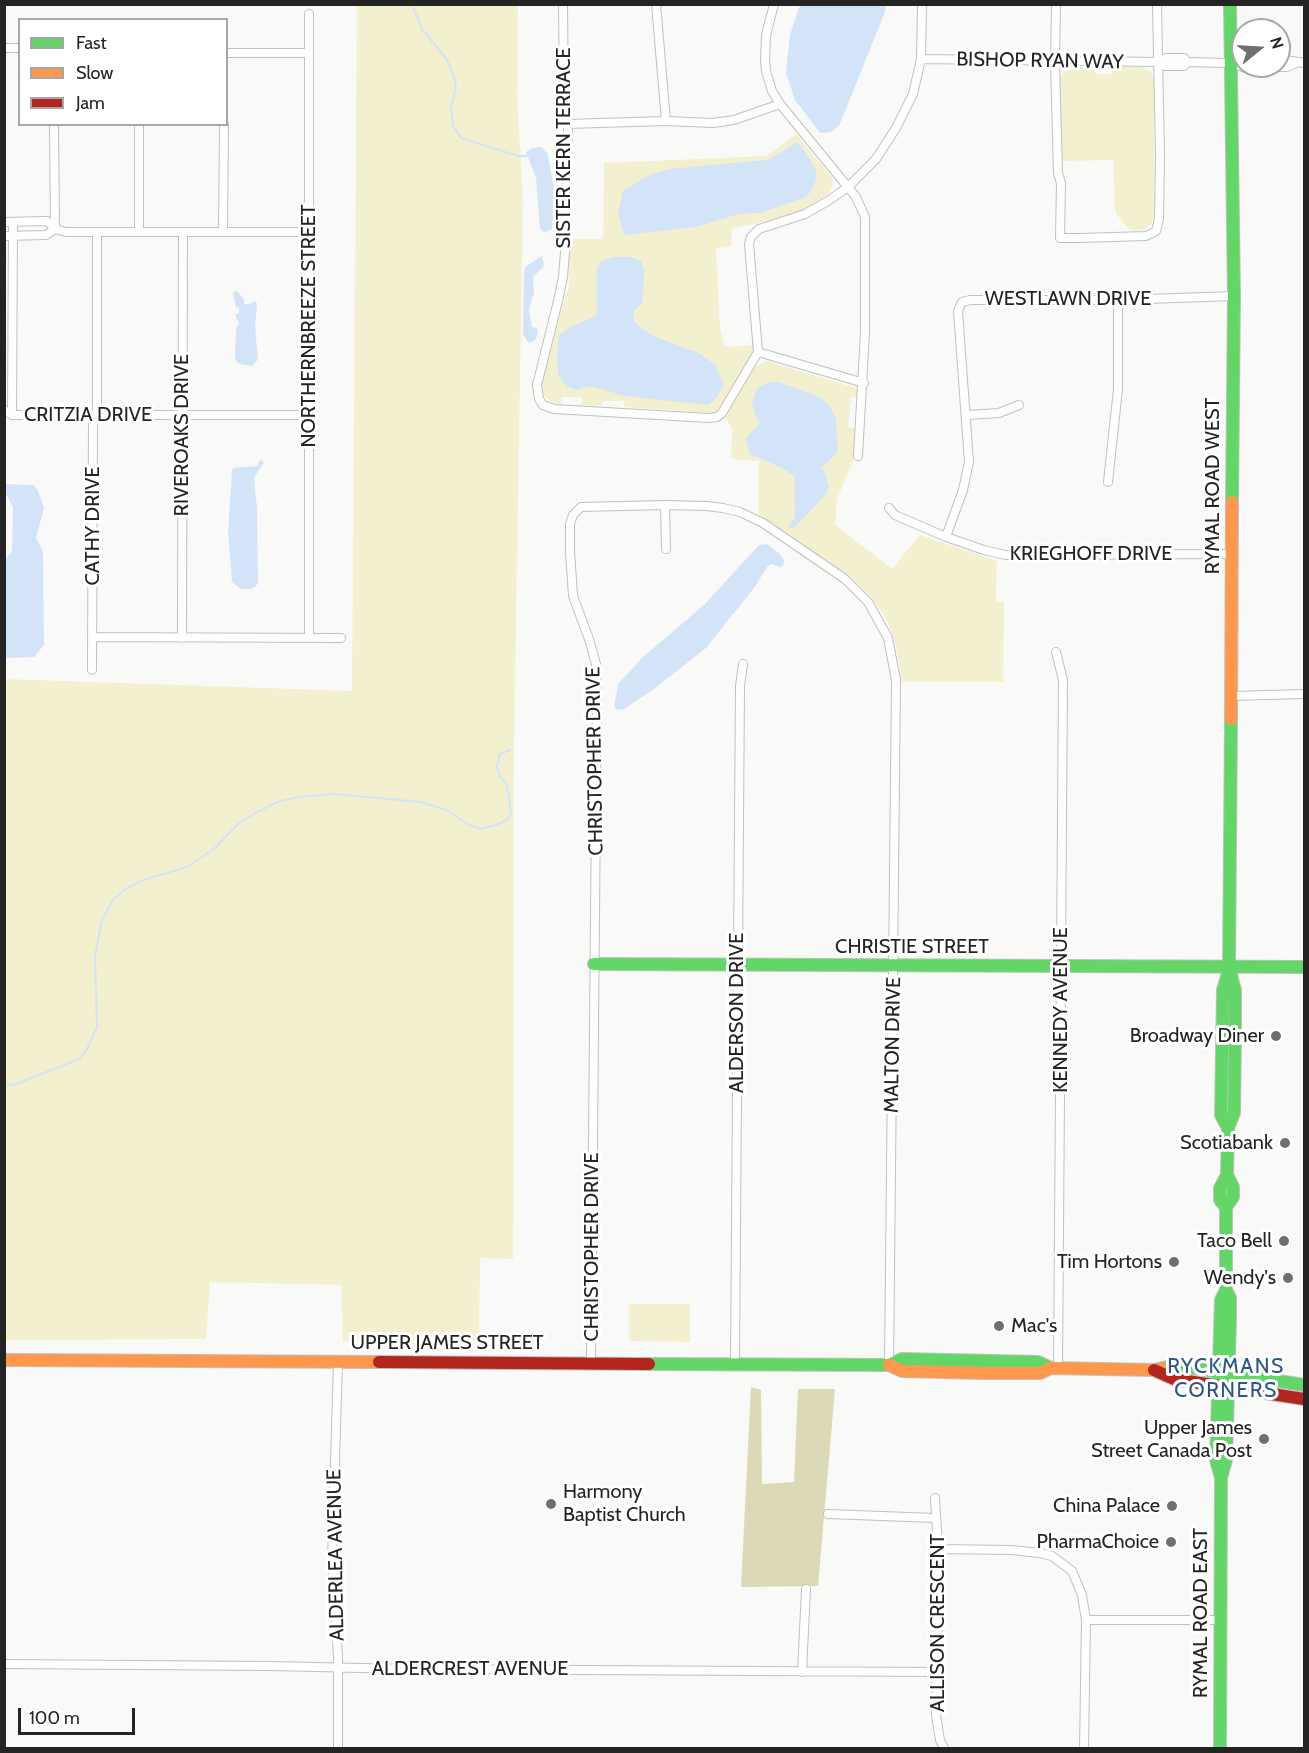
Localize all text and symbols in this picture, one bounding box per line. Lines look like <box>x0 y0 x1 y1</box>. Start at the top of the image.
legend <box>18 18 228 126</box>
north arrow <box>1231 18 1291 78</box>
text: Fast <box>76 32 107 54</box>
text: N <box>1266 35 1287 51</box>
street label: SISTER KERN TERRACE <box>552 47 576 249</box>
street label: BISHOP RYAN WAY <box>956 48 1124 74</box>
text: Slow <box>76 62 113 84</box>
text: Jam <box>76 92 105 114</box>
street label: NORTHERNBREEZE STREET <box>297 204 321 448</box>
street label: WESTLAWN DRIVE <box>985 287 1151 311</box>
street label: RIVEROAKS DRIVE <box>170 354 194 516</box>
street label: RYMAL ROAD WEST <box>1201 398 1225 574</box>
street label: CRITZIA DRIVE <box>24 403 152 427</box>
street label: CATHY DRIVE <box>81 466 105 586</box>
street label: KRIEGHOFF DRIVE <box>1010 542 1172 566</box>
street label: CHRISTOPHER DRIVE <box>581 666 609 856</box>
street label: KENNEDY AVENUE <box>1049 927 1073 1093</box>
street label: ALDERSON DRIVE <box>725 933 749 1093</box>
street label: CHRISTIE STREET <box>835 935 989 959</box>
street label: MALTON DRIVE <box>880 977 906 1113</box>
place label: Broadway Diner <box>1130 1024 1264 1048</box>
marker: Broadway Diner <box>1269 1029 1283 1043</box>
place label: Scotiabank <box>1180 1131 1273 1155</box>
marker: Scotiabank <box>1278 1136 1292 1150</box>
street label: CHRISTOPHER DRIVE <box>580 1152 604 1342</box>
place label: Taco Bell <box>1197 1229 1272 1253</box>
marker: Taco Bell <box>1277 1234 1291 1248</box>
place label: Tim Hortons <box>1057 1250 1162 1274</box>
marker: Tim Hortons <box>1167 1255 1181 1269</box>
place label: Wendy's <box>1204 1266 1276 1290</box>
marker: Wendy's <box>1281 1271 1295 1285</box>
place label: Mac's <box>1011 1314 1057 1338</box>
marker: Mac's <box>992 1319 1006 1333</box>
street label: UPPER JAMES STREET <box>350 1331 544 1355</box>
district label: RYCKMANS CORNERS <box>1167 1354 1285 1404</box>
place label: Upper James Street Canada Post <box>1091 1416 1252 1463</box>
marker: Upper James Street Canada Post <box>1257 1432 1271 1446</box>
street label: ALDERLEA AVENUE <box>322 1469 350 1641</box>
place label: Harmony Baptist Church <box>563 1480 686 1527</box>
place label: China Palace <box>1053 1494 1160 1518</box>
marker: Harmony Baptist Church <box>544 1497 558 1511</box>
marker: China Palace <box>1165 1499 1179 1513</box>
street label: RYMAL ROAD EAST <box>1189 1528 1213 1698</box>
place label: PharmaChoice <box>1037 1530 1159 1554</box>
street label: ALLISON CRESCENT <box>926 1534 950 1712</box>
marker: PharmaChoice <box>1164 1535 1178 1549</box>
street label: ALDERCREST AVENUE <box>372 1657 568 1681</box>
scale bar <box>21 1696 138 1734</box>
text: 100 m <box>29 1707 80 1729</box>

